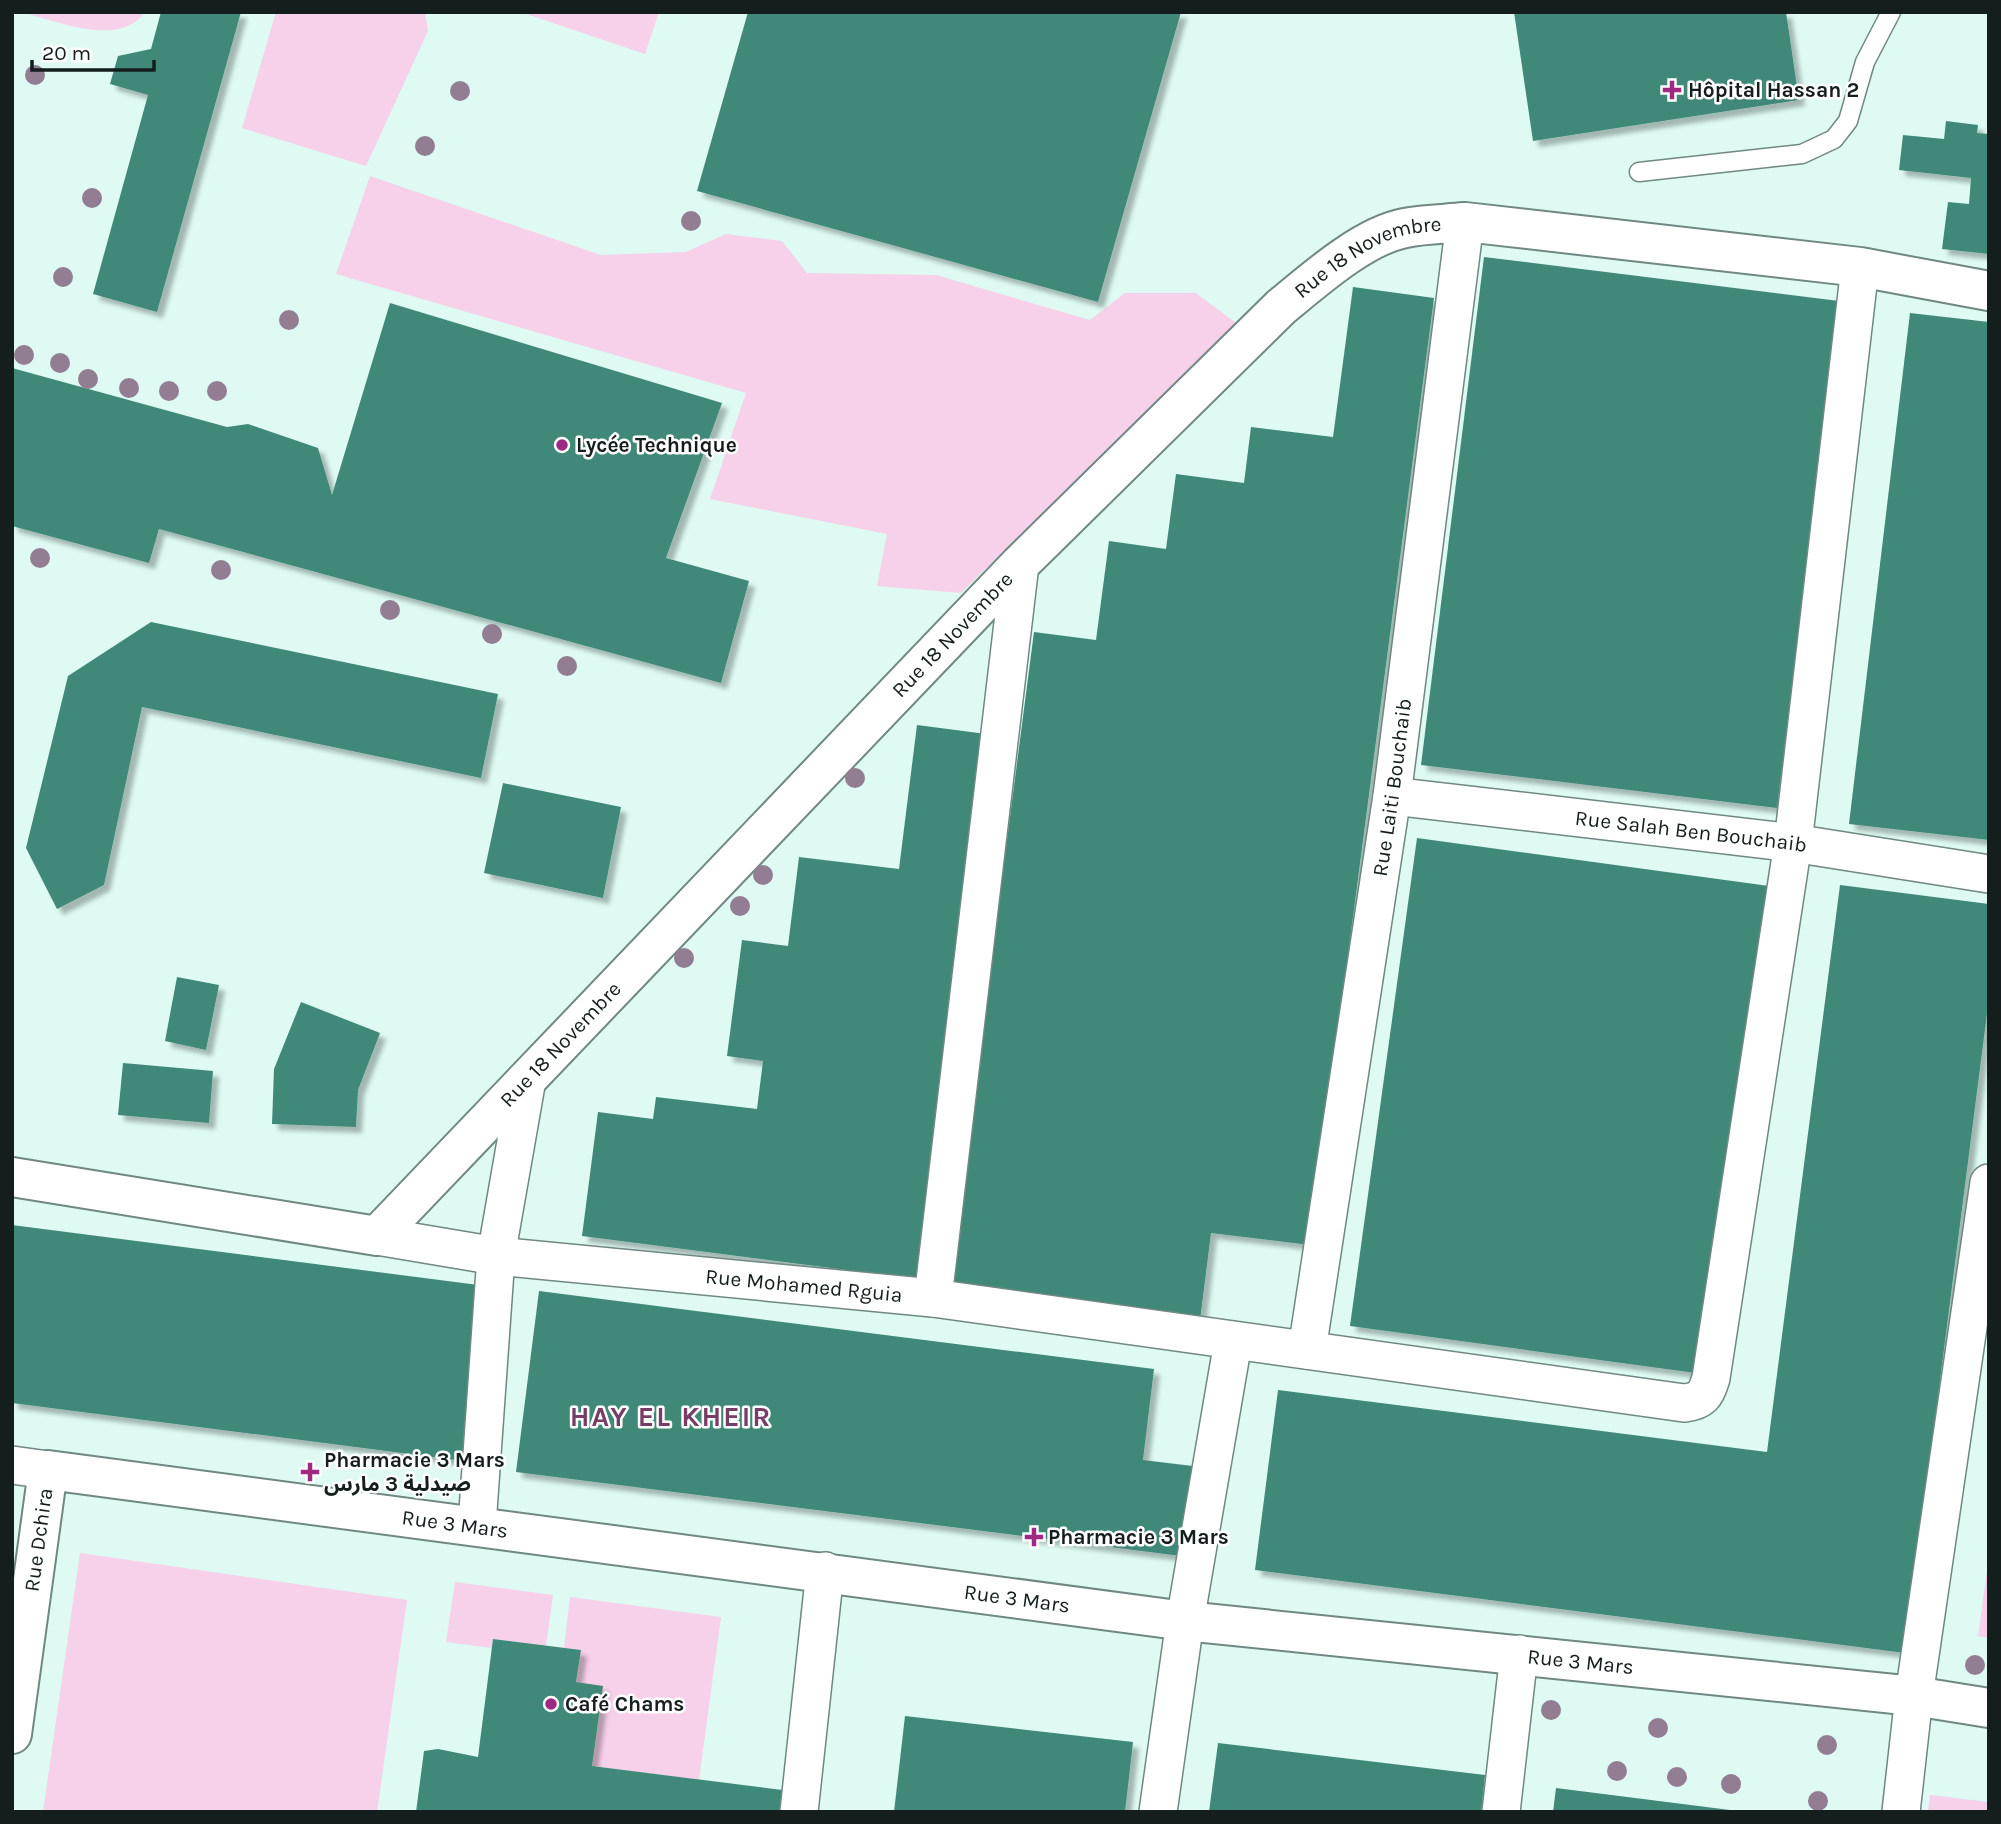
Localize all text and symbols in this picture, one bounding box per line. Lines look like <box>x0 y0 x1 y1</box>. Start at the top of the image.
scale bar <box>32 28 154 72</box>
text: 20 m <box>42 41 91 65</box>
place label: Hôpital Hassan 2 <box>1688 78 1859 102</box>
marker: Hôpital Hassan 2 <box>1662 80 1682 100</box>
street label: Rue 18 Novembre <box>1289 212 1442 303</box>
place label: Lycée Technique <box>576 433 737 458</box>
marker: Lycée Technique <box>554 437 570 453</box>
street label: Rue 18 Novembre <box>887 567 1018 702</box>
street label: Rue Laiti Bouchaib <box>1368 697 1416 878</box>
street label: Rue Salah Ben Bouchaib <box>1574 806 1809 857</box>
street label: Rue 18 Novembre <box>495 977 626 1112</box>
street label: Rue Mohamed Rguia <box>704 1264 904 1307</box>
district label: HAY EL KHEIR <box>570 1400 772 1433</box>
place label: Pharmacie 3 Mars صيدلية 3 مارس <box>324 1448 505 1496</box>
marker: Pharmacie 3 Mars صيدلية 3 مارس <box>302 1464 318 1480</box>
street label: Rue Dchira <box>20 1487 57 1593</box>
street label: Rue 3 Mars <box>400 1505 509 1543</box>
place label: Pharmacie 3 Mars <box>1048 1525 1229 1549</box>
marker: Pharmacie 3 Mars <box>1026 1529 1042 1545</box>
street label: Rue 3 Mars <box>963 1580 1072 1618</box>
street label: Rue 3 Mars <box>1526 1644 1635 1679</box>
place label: Café Chams <box>565 1692 684 1716</box>
marker: Café Chams <box>543 1696 559 1712</box>

